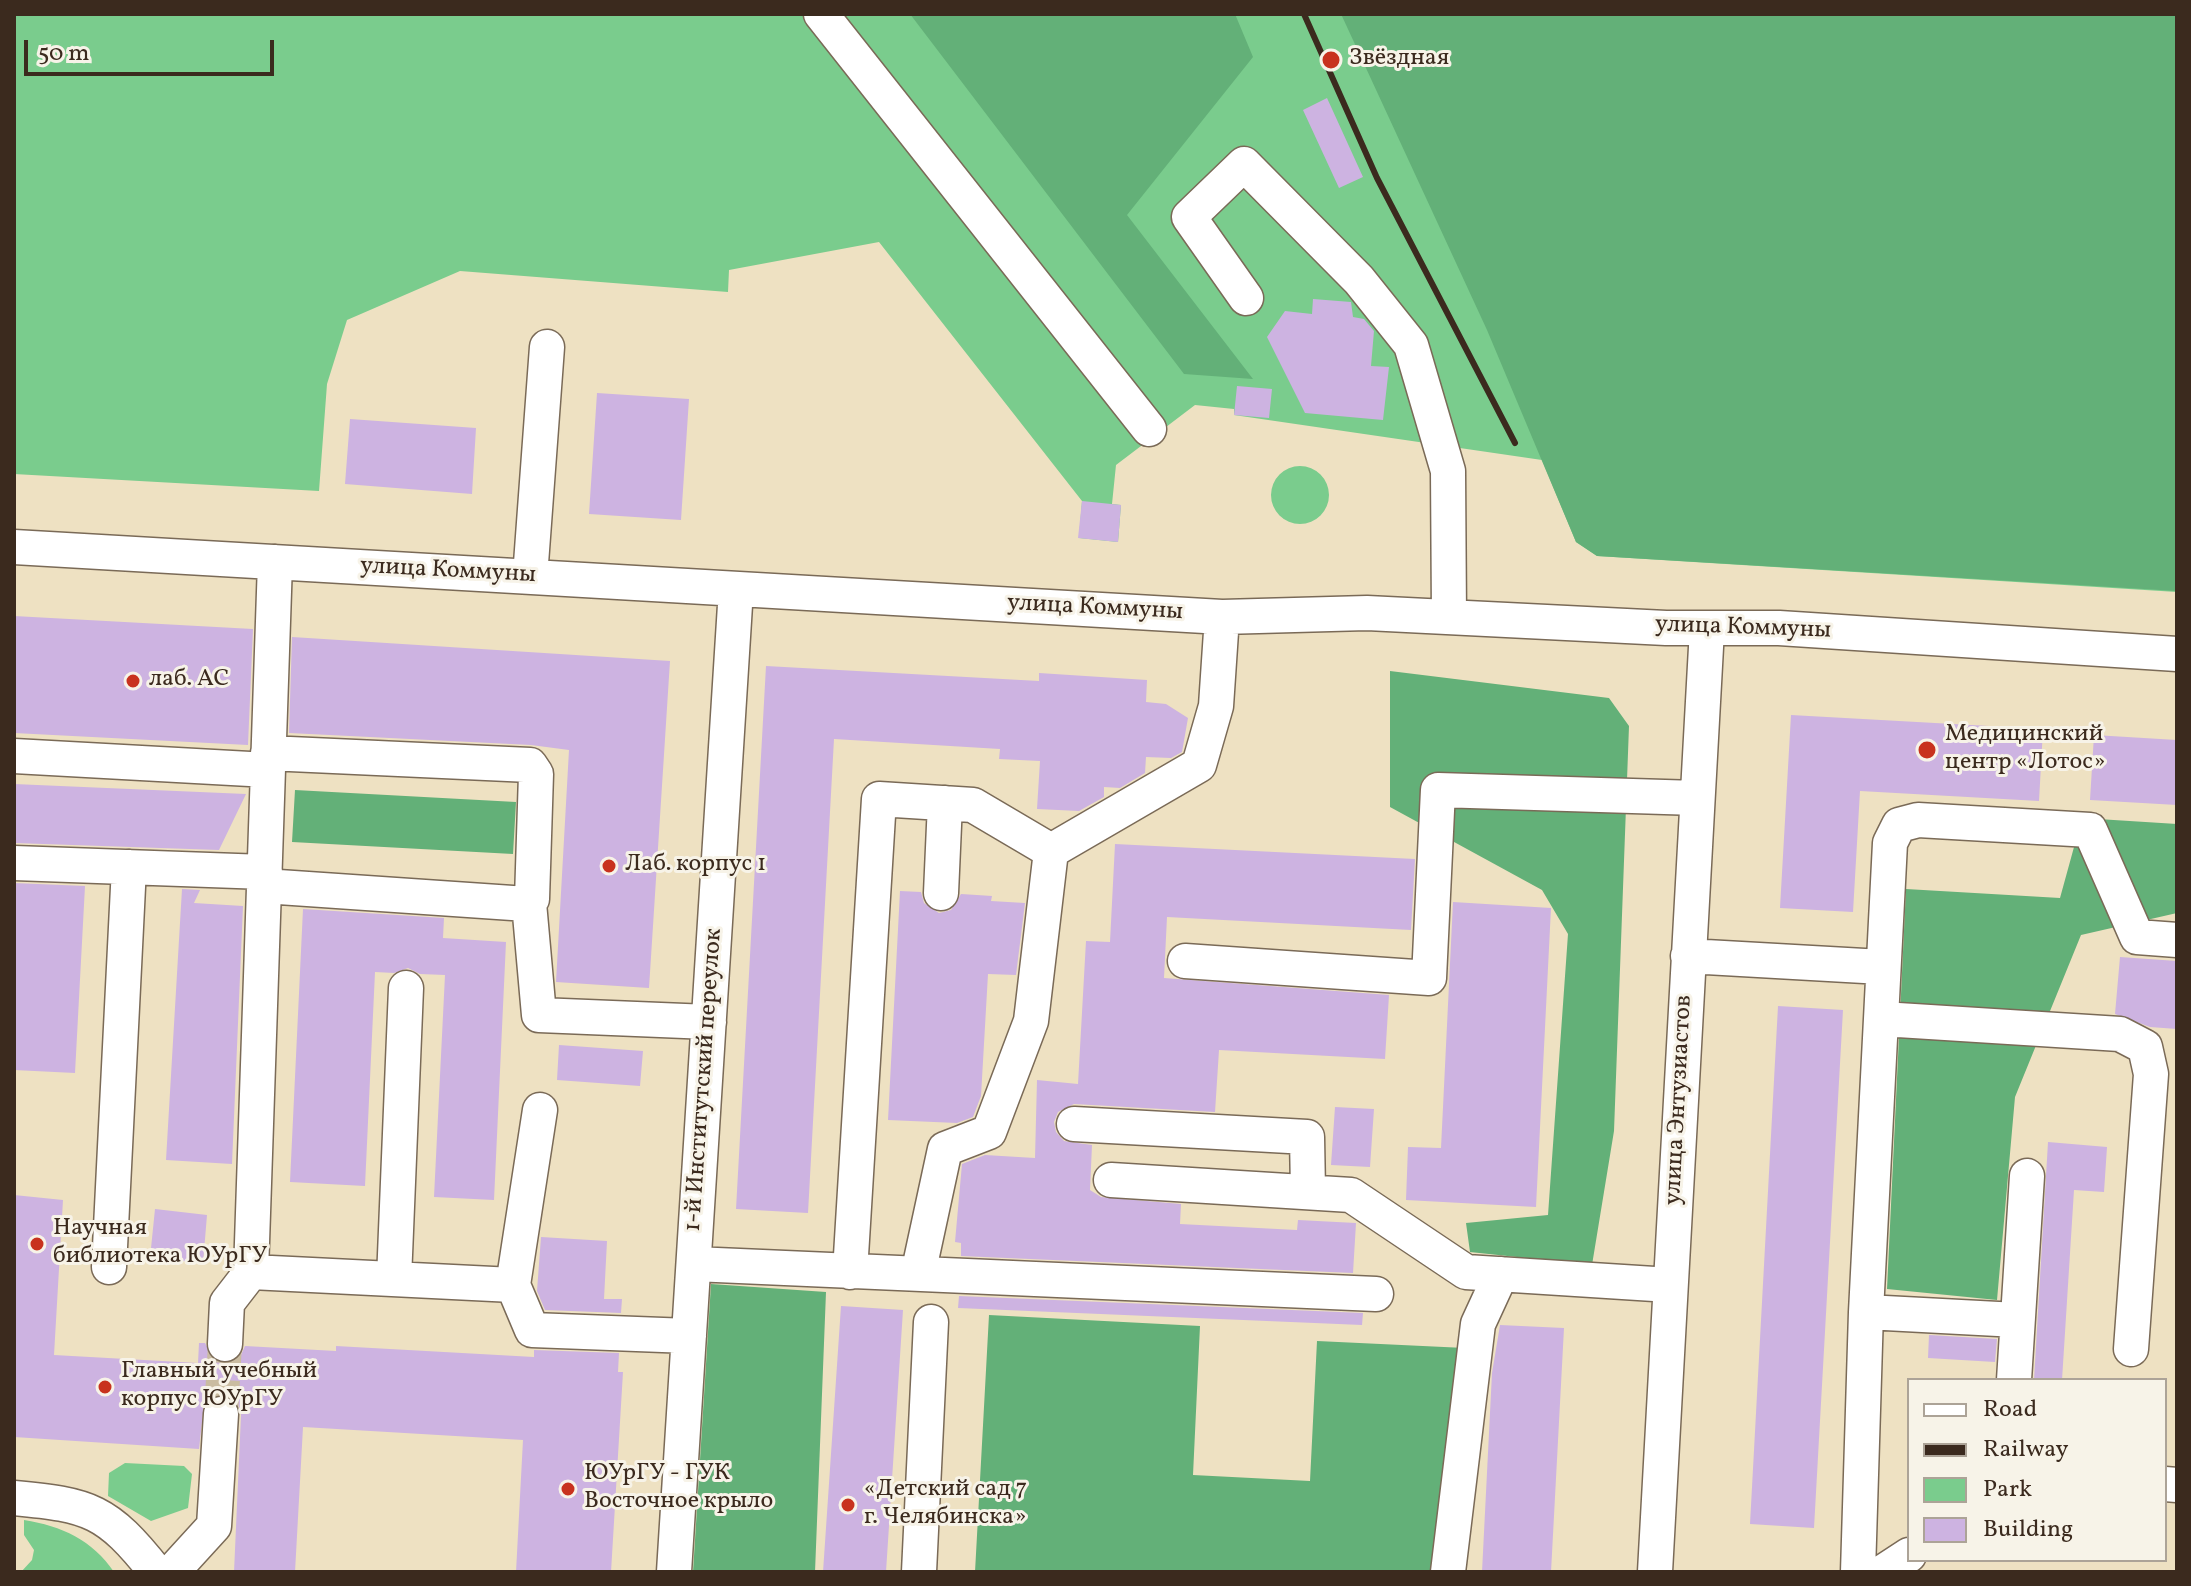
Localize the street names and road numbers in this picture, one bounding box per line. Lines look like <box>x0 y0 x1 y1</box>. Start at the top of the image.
street label: улица Коммуны <box>359 553 537 591</box>
street label: улица Коммуны <box>1006 590 1184 628</box>
street label: улица Коммуны <box>1654 612 1832 646</box>
street label: 1-й Институтский переулок <box>680 927 730 1233</box>
street label: улица Энтузиастов <box>1660 994 1700 1206</box>

